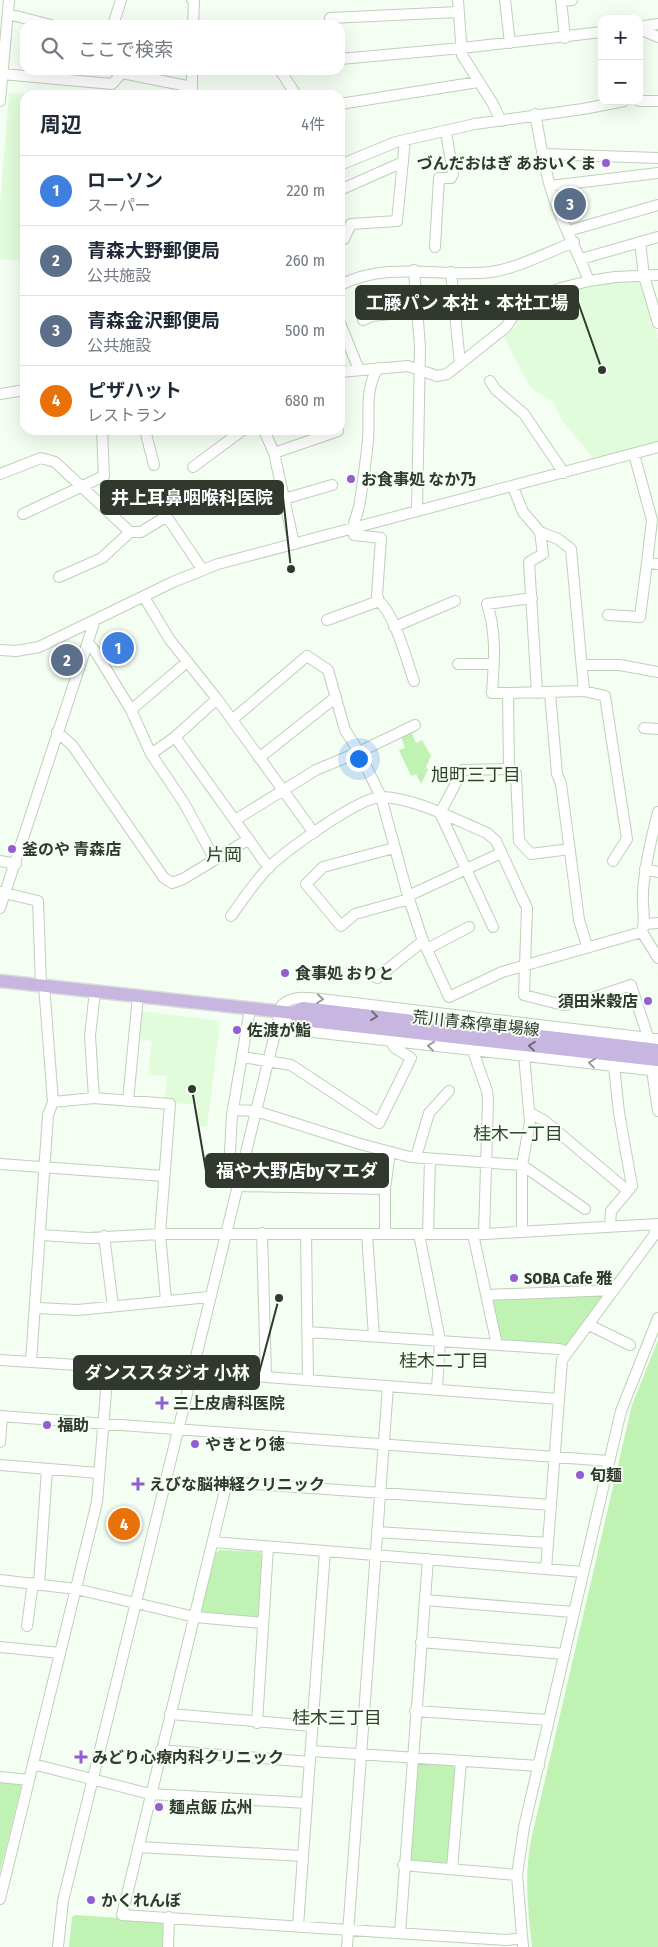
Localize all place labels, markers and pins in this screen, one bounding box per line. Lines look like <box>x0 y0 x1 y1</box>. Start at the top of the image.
place label: づんだおはぎ あおいくま <box>417 154 596 173</box>
marker: づんだおはぎ あおいくま <box>600 157 612 169</box>
pin: 3 <box>554 185 586 223</box>
callout: 工藤パン 本社・本社工場 <box>356 286 578 319</box>
place label: お食事処 なか乃 <box>361 470 476 489</box>
marker: お食事処 なか乃 <box>345 473 357 485</box>
callout: 井上耳鼻咽喉科医院 <box>101 481 283 514</box>
pin: 1 <box>102 629 134 667</box>
pin: 2 <box>51 641 83 679</box>
place label: 釜のや 青森店 <box>22 840 121 859</box>
marker: 釜のや 青森店 <box>6 843 18 855</box>
place label: 食事処 おりと <box>295 964 394 983</box>
marker: 食事処 おりと <box>279 967 291 979</box>
place label: 須田米穀店 <box>558 992 638 1011</box>
marker: 須田米穀店 <box>642 995 654 1007</box>
place label: 佐渡が鮨 <box>246 1021 311 1040</box>
marker: 佐渡が鮨 <box>231 1024 243 1036</box>
callout: 福や大野店byマエダ <box>206 1154 388 1187</box>
place label: SOBA Cafe 雅 <box>524 1269 612 1288</box>
marker: SOBA Cafe 雅 <box>508 1272 520 1284</box>
callout: ダンススタジオ 小林 <box>74 1356 259 1389</box>
place label: 三上皮膚科医院 <box>173 1394 285 1413</box>
marker: 三上皮膚科医院 <box>155 1396 169 1410</box>
place label: 福助 <box>57 1416 89 1435</box>
marker: 福助 <box>41 1419 53 1431</box>
place label: やきとり徳 <box>205 1435 285 1454</box>
marker: やきとり徳 <box>189 1438 201 1450</box>
place label: 旬麺 <box>590 1466 622 1485</box>
marker: 旬麺 <box>574 1469 586 1481</box>
place label: えびな脳神経クリニック <box>149 1475 325 1494</box>
marker: えびな脳神経クリニック <box>131 1477 145 1491</box>
pin: 4 <box>108 1505 140 1543</box>
place label: みどり心療内科クリニック <box>92 1748 284 1767</box>
marker: みどり心療内科クリニック <box>74 1750 88 1764</box>
place label: 麺点飯 広州 <box>169 1798 252 1817</box>
marker: 麺点飯 広州 <box>153 1801 165 1813</box>
place label: かくれんぼ <box>101 1891 181 1910</box>
marker: かくれんぼ <box>85 1894 97 1906</box>

